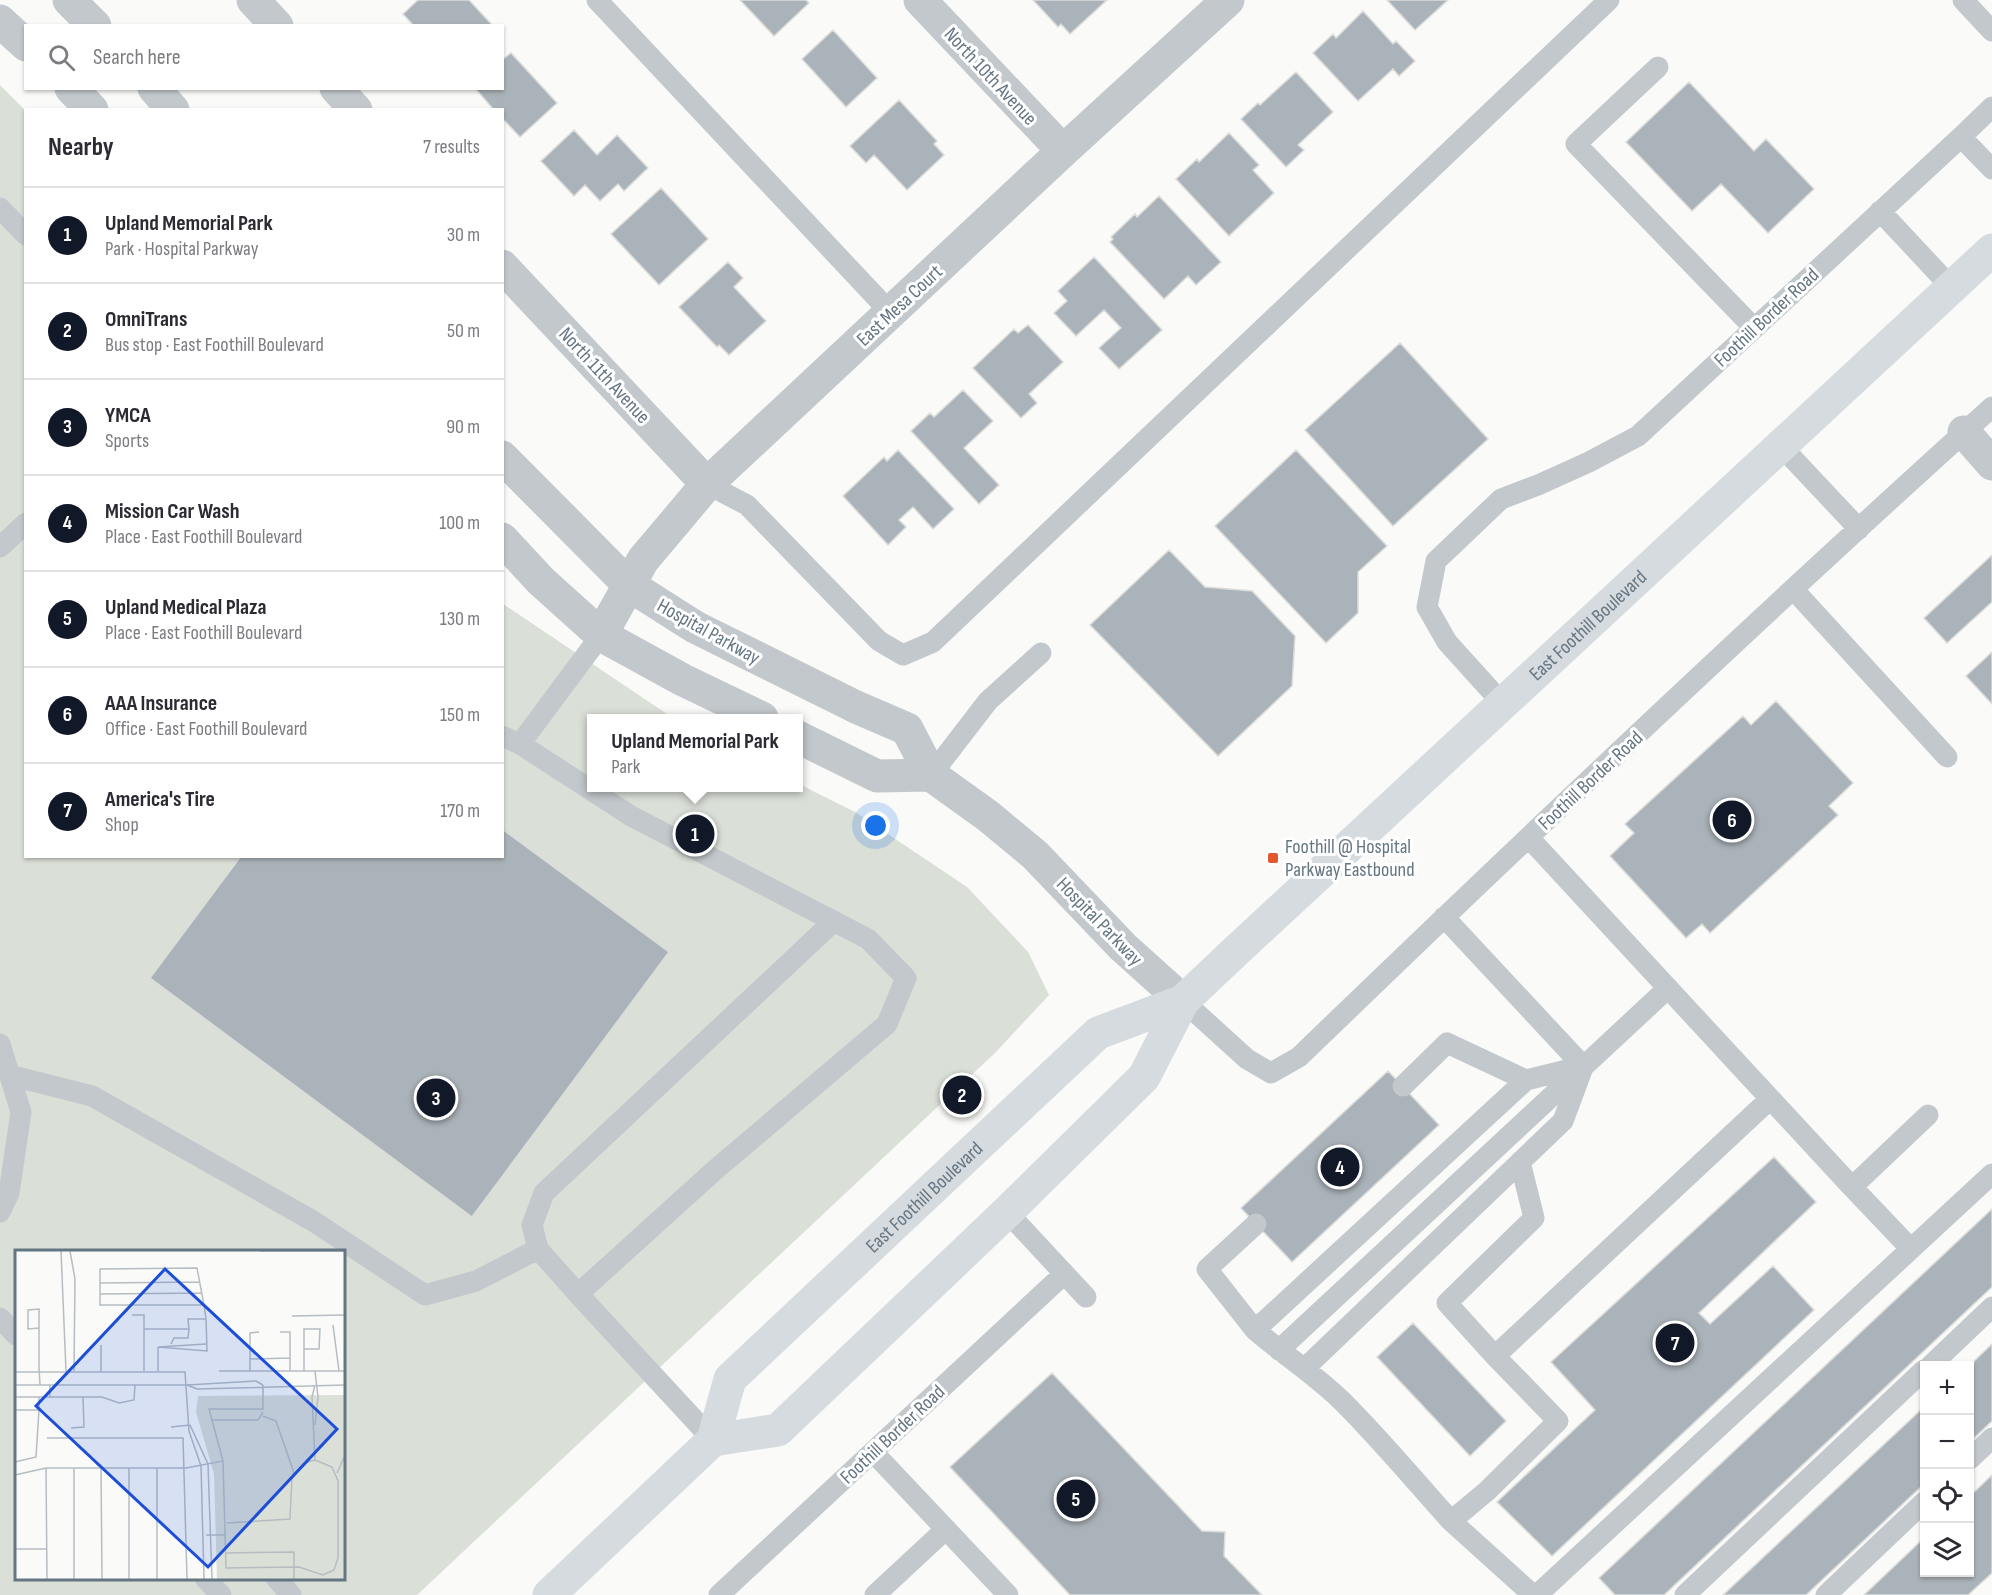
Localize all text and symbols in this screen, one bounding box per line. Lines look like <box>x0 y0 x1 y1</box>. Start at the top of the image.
street label: North 10th Avenue <box>939 23 1042 131</box>
search box <box>24 24 504 90</box>
icon: search <box>45 41 78 74</box>
text: Search here <box>93 44 180 71</box>
text: Nearby <box>48 132 114 163</box>
text: 7 results <box>423 135 480 159</box>
text: Upland Memorial Park <box>105 210 273 237</box>
text: 1 <box>64 223 71 247</box>
text: 30 m <box>447 223 480 247</box>
text: Park · Hospital Parkway <box>105 237 258 261</box>
street label: East Mesa Court <box>852 260 947 351</box>
street label: Foothill Border Road <box>1709 263 1824 372</box>
text: OmniTrans <box>105 306 187 333</box>
text: 2 <box>63 319 72 343</box>
text: 50 m <box>447 319 480 343</box>
street label: North 11th Avenue <box>554 323 655 429</box>
text: Bus stop · East Foothill Boulevard <box>105 333 324 357</box>
text: YMCA <box>105 402 151 429</box>
text: 3 <box>63 415 72 439</box>
text: 90 m <box>446 415 480 439</box>
text: Sports <box>105 429 149 453</box>
text: Mission Car Wash <box>105 498 240 525</box>
text: 4 <box>63 511 72 535</box>
text: 100 m <box>439 511 480 535</box>
text: Place · East Foothill Boulevard <box>105 525 302 549</box>
street label: East Foothill Boulevard <box>1525 565 1652 686</box>
text: Upland Medical Plaza <box>105 594 267 621</box>
street label: Hospital Parkway <box>653 594 764 670</box>
text: 5 <box>63 607 72 631</box>
text: 130 m <box>440 607 480 631</box>
text: Place · East Foothill Boulevard <box>105 621 302 645</box>
text: AAA Insurance <box>105 690 217 717</box>
text: 6 <box>63 703 72 727</box>
text: 150 m <box>440 703 480 727</box>
popup <box>587 714 803 792</box>
text: Office · East Foothill Boulevard <box>105 717 307 741</box>
street label: Foothill Border Road <box>1533 726 1648 835</box>
text: Upland Memorial Park <box>611 728 779 755</box>
text: Park <box>611 755 640 779</box>
text: America's Tire <box>105 786 215 813</box>
pin: 6 <box>1712 798 1752 842</box>
text: 7 <box>63 799 72 823</box>
text: 170 m <box>440 799 480 823</box>
your location <box>861 811 890 840</box>
pin: 1 <box>676 812 714 856</box>
text: Shop <box>105 813 139 837</box>
place label: Foothill @ Hospital Parkway Eastbound <box>1285 835 1415 882</box>
marker: Foothill @ Hospital Parkway Eastbound <box>1266 851 1280 865</box>
street label: Hospital Parkway <box>1051 872 1148 971</box>
pin: 2 <box>942 1072 982 1118</box>
pin: 3 <box>416 1076 456 1120</box>
street label: East Foothill Boulevard <box>861 1137 988 1258</box>
pin: 4 <box>1320 1144 1360 1190</box>
inset map <box>15 1250 345 1580</box>
pin: 7 <box>1656 1320 1694 1366</box>
map controls <box>1920 1361 1974 1577</box>
button: + <box>1920 1361 1974 1415</box>
street label: Foothill Border Road <box>835 1380 950 1489</box>
button: − <box>1920 1415 1974 1469</box>
button: locate <box>1920 1469 1974 1523</box>
pin: 5 <box>1056 1476 1096 1522</box>
button: layers <box>1920 1523 1974 1577</box>

